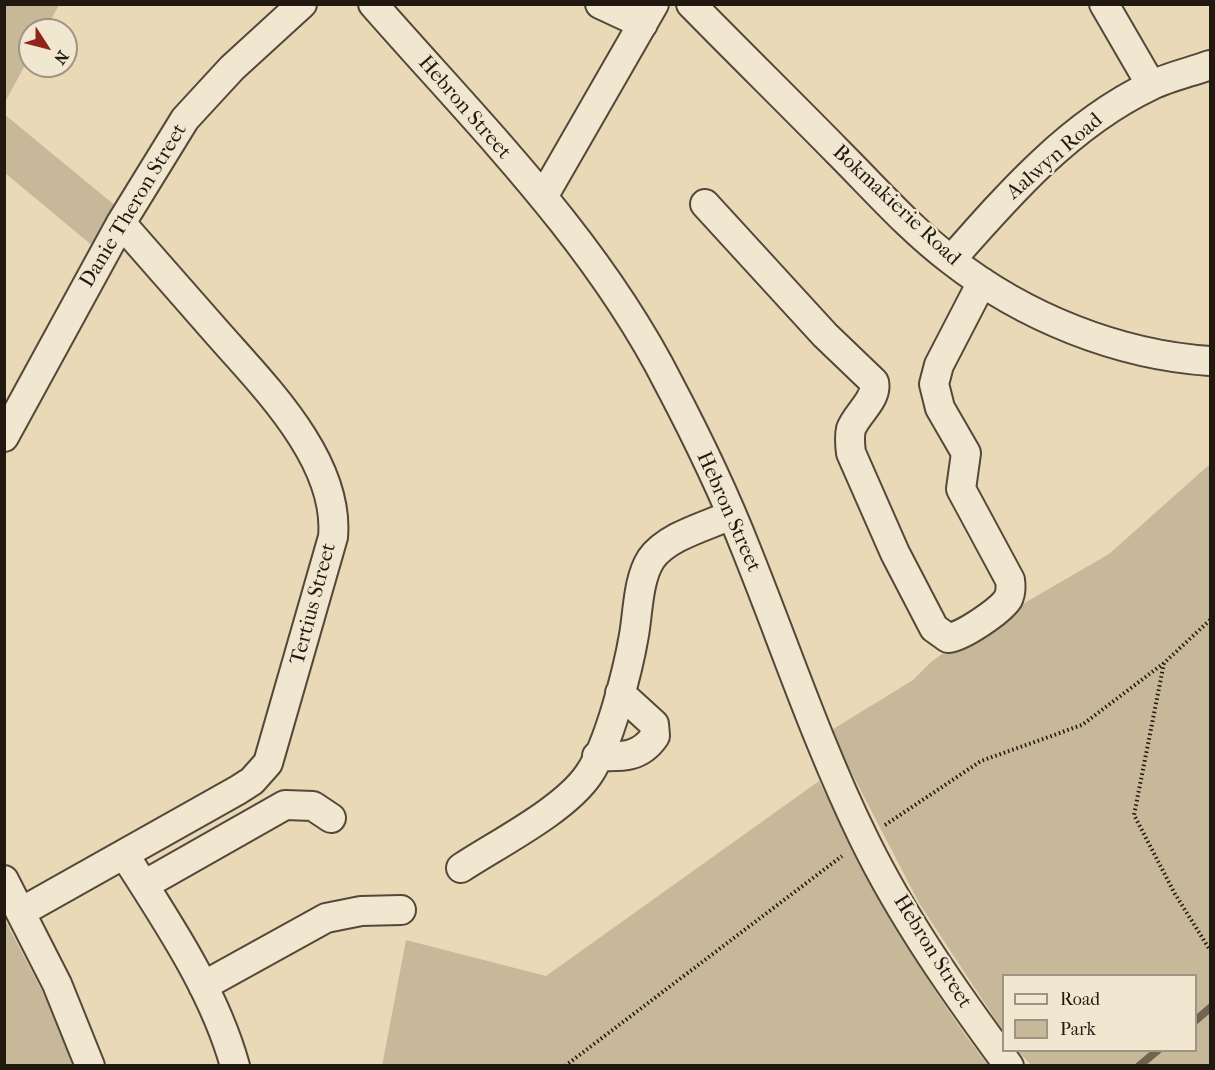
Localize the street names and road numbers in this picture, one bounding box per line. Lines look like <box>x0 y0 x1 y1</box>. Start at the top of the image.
street label: Hebron Street <box>412 51 516 165</box>
street label: Aalwyn Road <box>1002 108 1108 206</box>
street label: Danie Theron Street <box>75 119 193 293</box>
street label: Bokmakierie Road <box>827 140 965 272</box>
street label: Hebron Street <box>690 448 766 576</box>
street label: Tertius Street <box>286 540 342 668</box>
street label: Hebron Street <box>887 891 977 1013</box>

